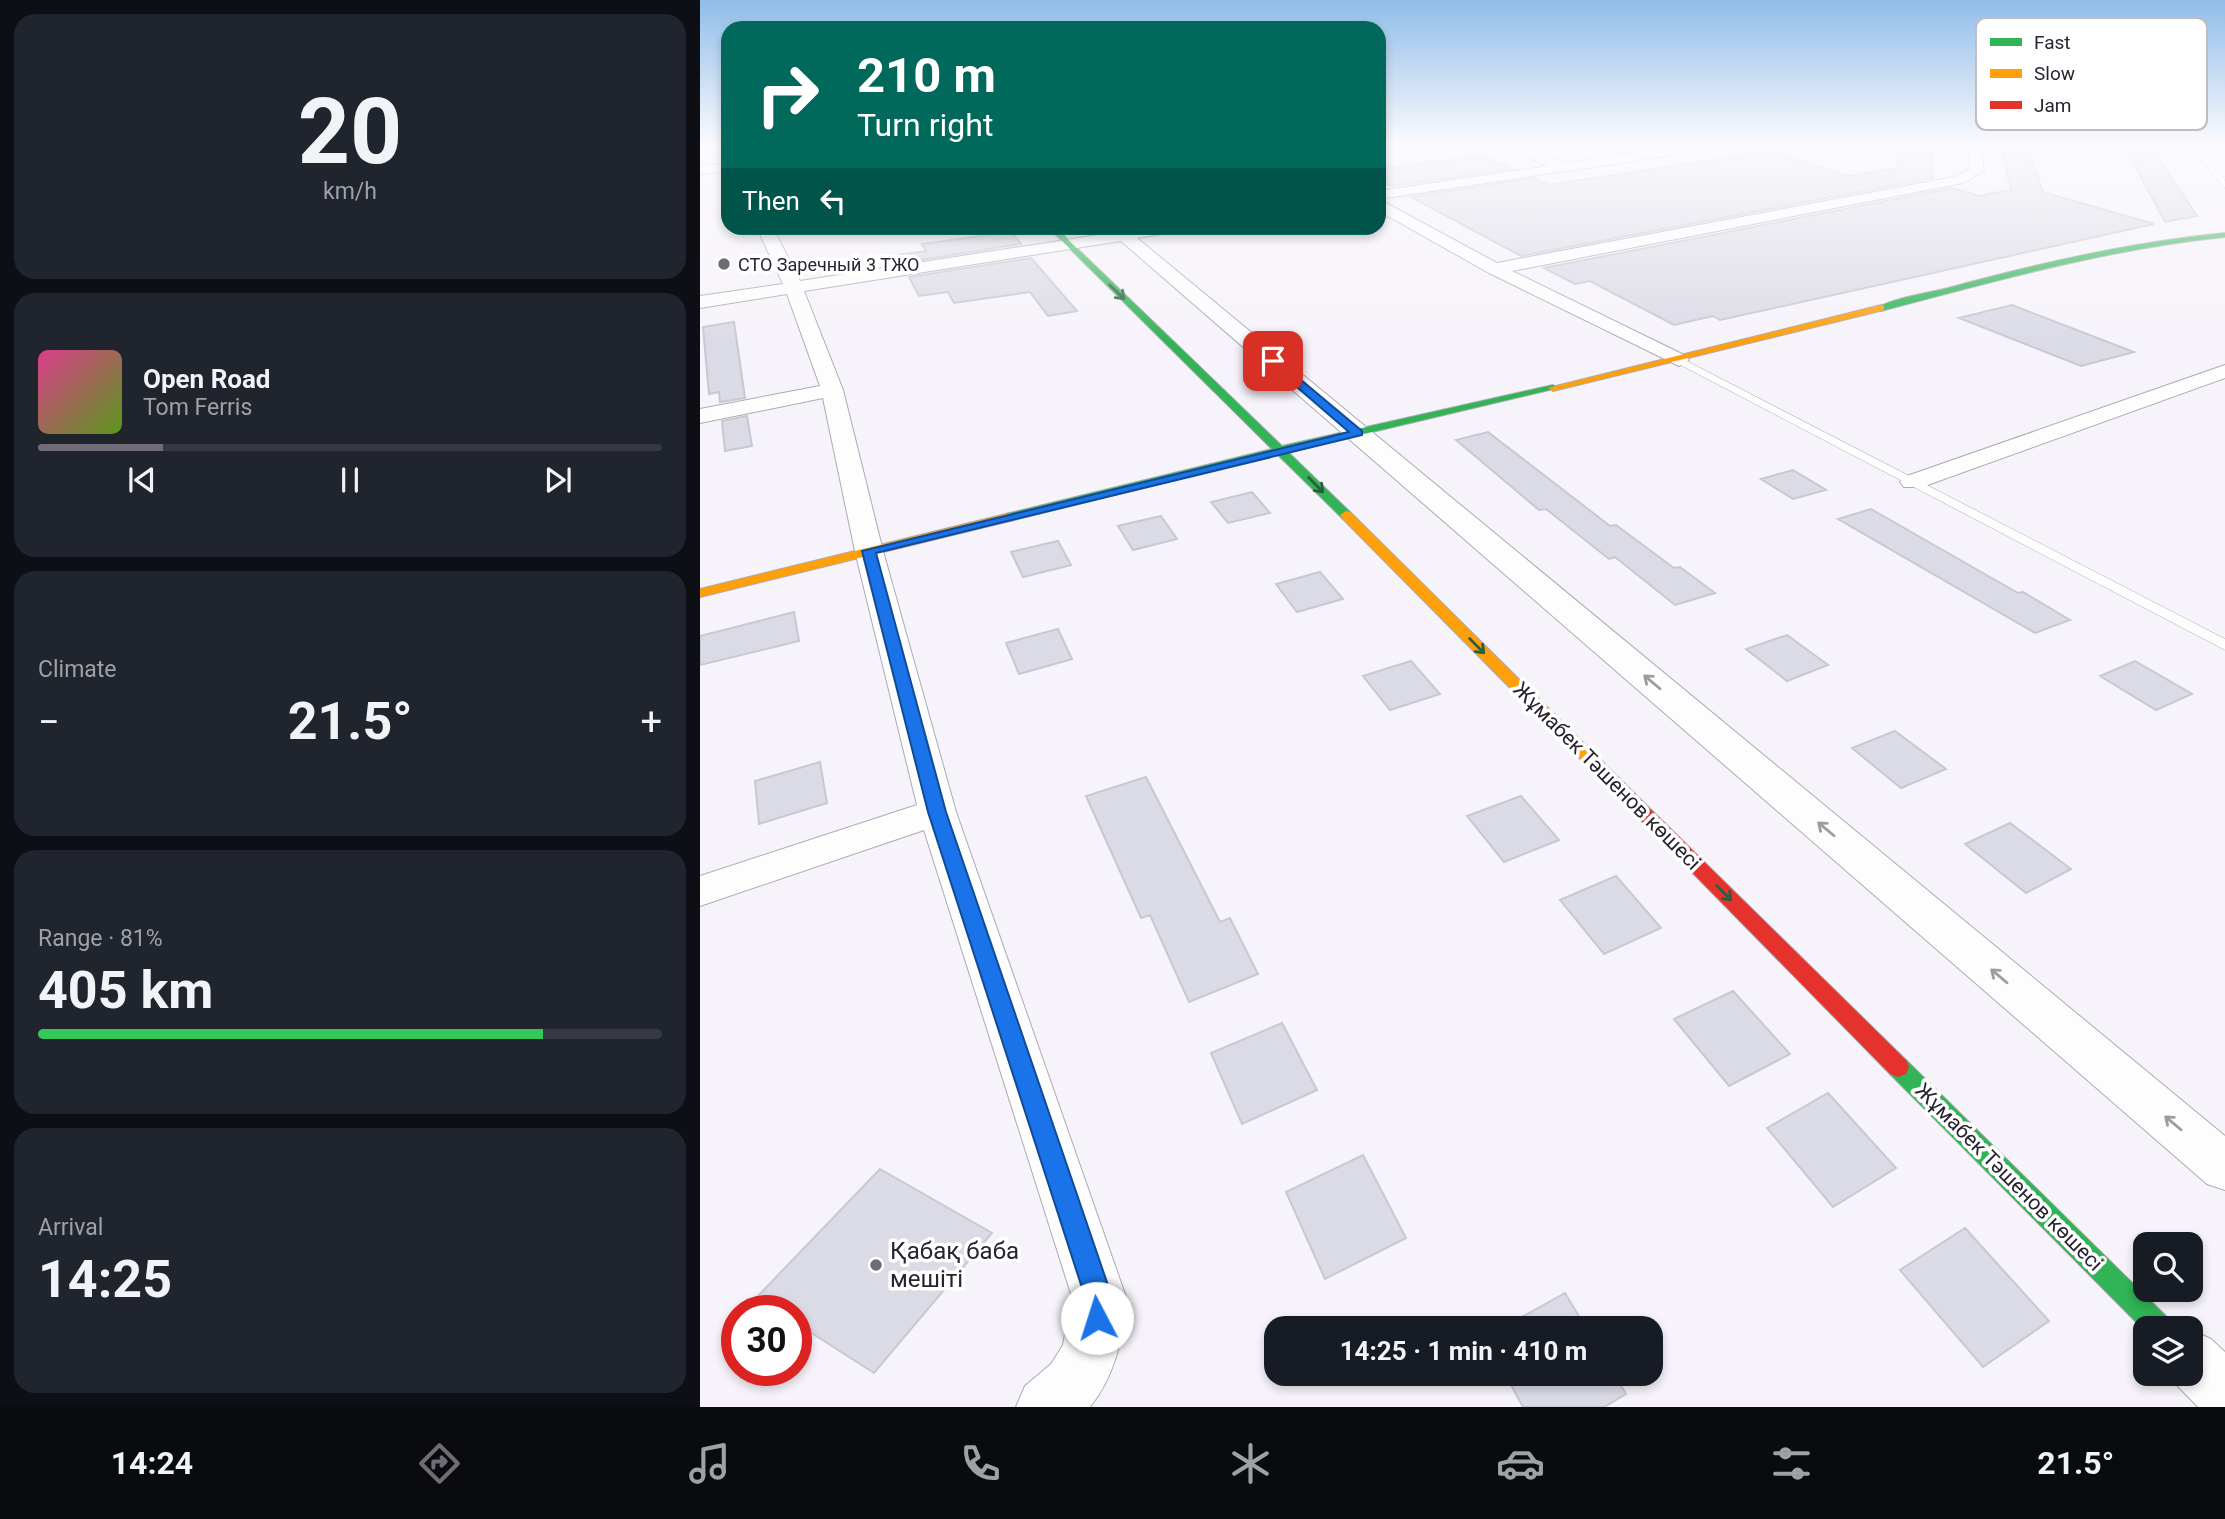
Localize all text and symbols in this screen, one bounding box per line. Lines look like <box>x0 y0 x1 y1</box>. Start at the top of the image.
legend <box>1976 18 2207 130</box>
text: Fast <box>2034 31 2071 54</box>
text: 210 m <box>857 47 996 104</box>
icon: right <box>742 49 833 140</box>
text: Slow <box>2034 62 2075 85</box>
text: 20 <box>298 79 402 185</box>
text: Jam <box>2034 94 2071 117</box>
text: Turn right <box>857 106 993 144</box>
text: km/h <box>323 178 377 205</box>
icon: left <box>814 182 852 220</box>
text: Then <box>742 186 800 216</box>
place label: СТО Заречный 3 ТЖО <box>738 254 919 275</box>
marker: СТО Заречный 3 ТЖО <box>716 256 732 272</box>
one-way arrow <box>1109 284 1126 301</box>
pin <box>1243 331 1303 391</box>
icon: arrive <box>1254 342 1292 380</box>
text: Open Road <box>143 364 271 394</box>
text: Tom Ferris <box>143 394 252 421</box>
icon: previous <box>123 461 161 499</box>
icon: pause <box>331 461 369 499</box>
icon: next <box>539 461 577 499</box>
one-way arrow <box>1307 476 1324 493</box>
one-way arrow <box>1468 637 1485 654</box>
text: Climate <box>38 656 117 683</box>
one-way arrow <box>1643 674 1661 690</box>
street label: Жұмабек Тәшенов көшесі <box>1508 677 1706 875</box>
text: 21.5° <box>288 691 413 752</box>
text: − <box>38 700 60 744</box>
text: + <box>640 700 662 744</box>
one-way arrow <box>1817 821 1835 837</box>
one-way arrow <box>1716 884 1733 901</box>
text: Range · 81% <box>38 925 163 952</box>
text: 405 km <box>38 960 213 1021</box>
one-way arrow <box>1991 968 2009 984</box>
street label: Жұмабек Тәшенов көшесі <box>1910 1078 2108 1276</box>
one-way arrow <box>2164 1115 2182 1131</box>
text: Arrival <box>38 1214 103 1241</box>
map controls <box>2133 1232 2203 1386</box>
button: search <box>2133 1232 2203 1302</box>
place label: Қабақ баба мешіті <box>890 1237 1019 1293</box>
text: 14:25 <box>38 1249 172 1310</box>
marker: Қабақ баба мешіті <box>868 1257 884 1273</box>
position arrow <box>1060 1281 1134 1355</box>
speed limit sign: 30 <box>721 1295 812 1386</box>
button: layers <box>2133 1316 2203 1386</box>
text: 14:25 · 1 min · 410 m <box>1340 1336 1587 1366</box>
icon: directions <box>415 1439 464 1488</box>
icon: music <box>685 1439 734 1488</box>
icon: phone <box>956 1439 1005 1488</box>
icon: climate <box>1226 1439 1275 1488</box>
icon: car <box>1496 1439 1545 1488</box>
icon: filters <box>1767 1439 1816 1488</box>
text: 14:24 <box>111 1444 193 1482</box>
text: 21.5° <box>2037 1444 2114 1482</box>

